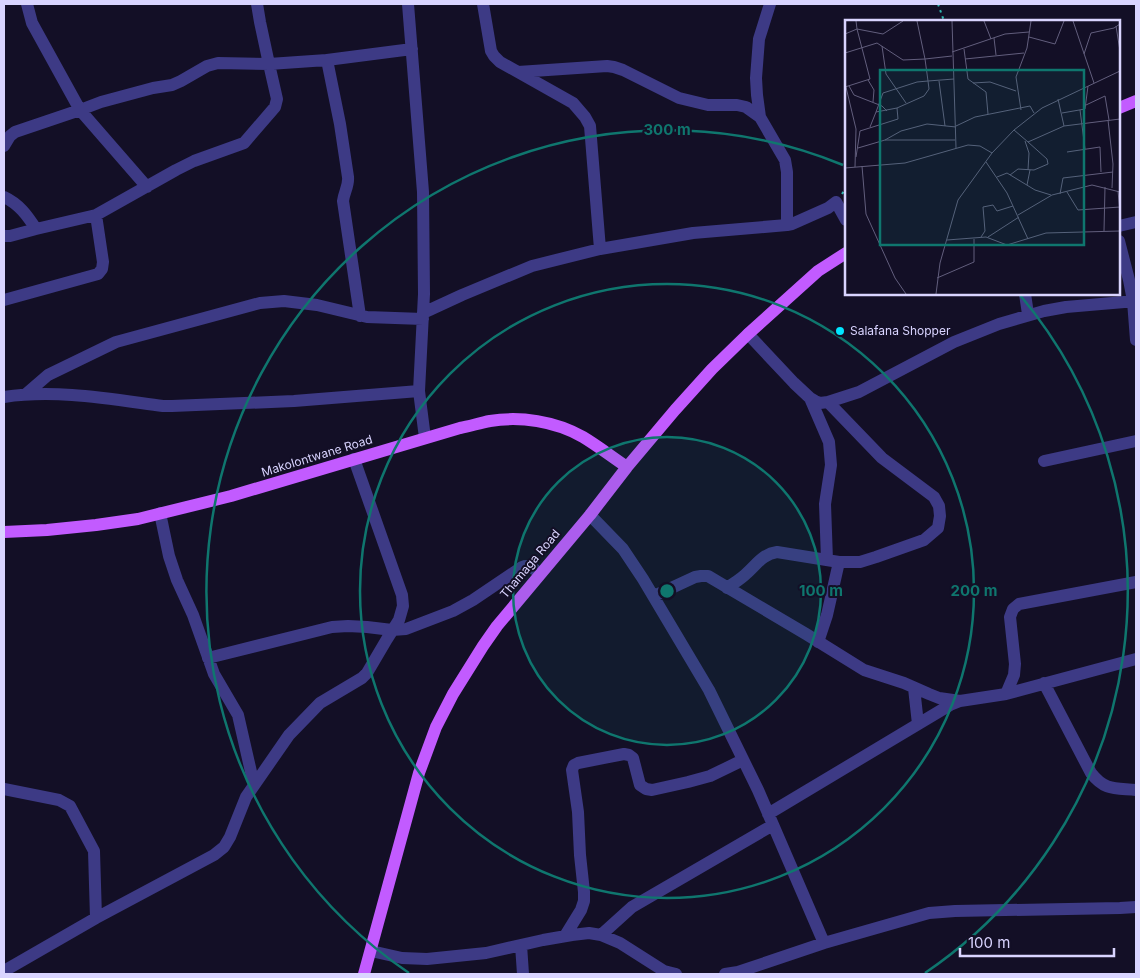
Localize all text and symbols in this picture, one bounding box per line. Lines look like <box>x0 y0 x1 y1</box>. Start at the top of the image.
inset map <box>845 20 1120 295</box>
text: 300 m <box>643 120 691 139</box>
place label: Salafana Shopper <box>850 323 951 338</box>
marker: Salafana Shopper <box>834 325 846 337</box>
street label: Makolontwane Road <box>260 431 374 480</box>
street label: Thamaga Road <box>496 526 563 601</box>
text: 100 m <box>799 581 843 600</box>
text: 200 m <box>951 581 997 600</box>
centre of rings <box>658 582 676 600</box>
scale bar <box>960 926 1114 958</box>
text: 100 m <box>968 933 1010 952</box>

